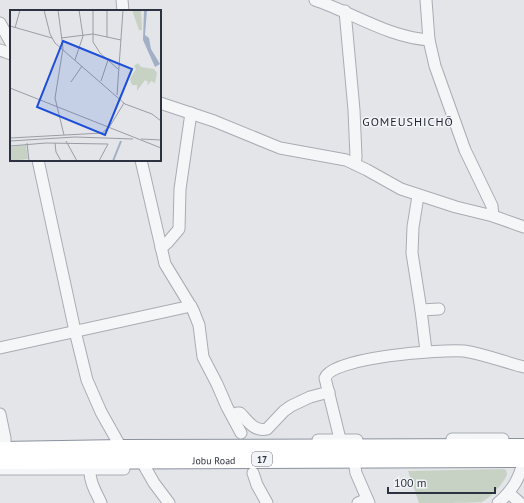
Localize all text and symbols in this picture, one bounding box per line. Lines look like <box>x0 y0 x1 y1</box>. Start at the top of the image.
inset map <box>10 10 161 161</box>
district label: GOMEUSHICHŌ <box>362 114 454 129</box>
road number: 17 <box>252 452 272 466</box>
street label: Jobu Road <box>191 454 236 467</box>
scale bar <box>388 469 495 495</box>
text: 100 m <box>394 475 427 490</box>

